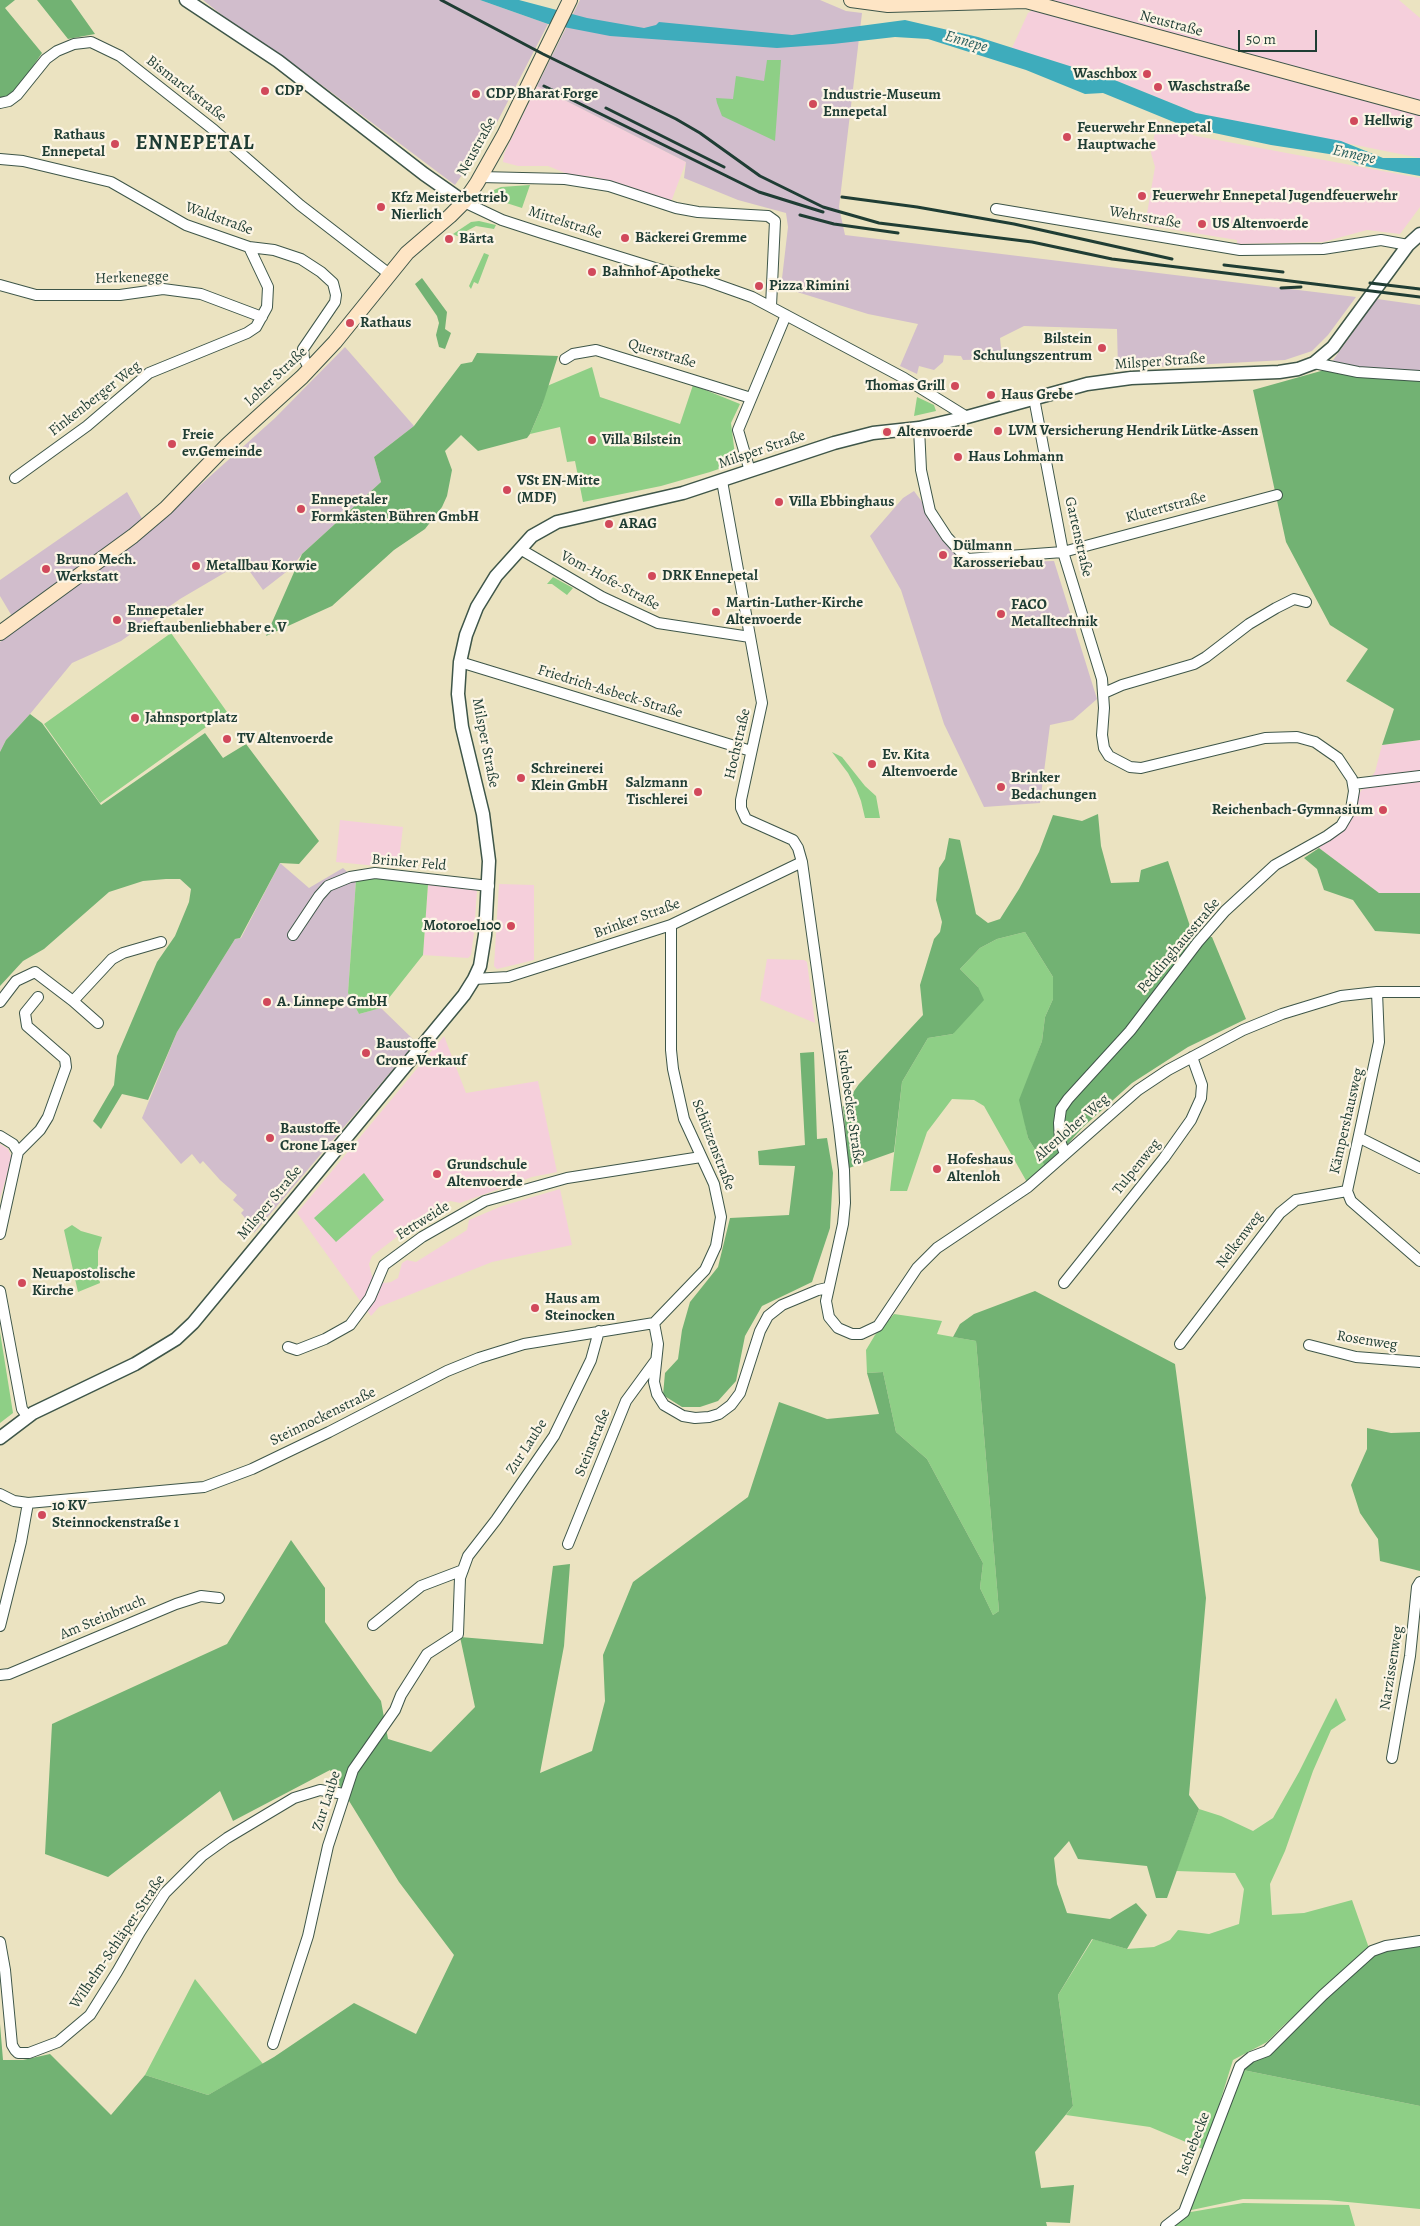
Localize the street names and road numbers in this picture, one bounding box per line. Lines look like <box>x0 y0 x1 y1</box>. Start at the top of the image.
street label: Neustraße <box>1138 7 1204 41</box>
street label: Bismarckstraße <box>142 52 230 126</box>
street label: Neustraße <box>454 114 500 180</box>
street label: Waldstraße <box>183 198 255 240</box>
street label: Mittelstraße <box>526 203 604 243</box>
street label: Wehrstraße <box>1108 203 1182 233</box>
street label: Herkenegge <box>95 268 169 288</box>
street label: Querstraße <box>626 335 698 373</box>
street label: Loher Straße <box>241 343 311 411</box>
street label: Milsper Straße <box>1114 350 1206 374</box>
street label: Finkenberger Weg <box>45 357 145 441</box>
street label: Milsper Straße <box>716 427 808 473</box>
street label: Klutertstraße <box>1124 489 1208 527</box>
street label: Gartenstraße <box>1060 495 1096 579</box>
street label: Vom-Hofe-Straße <box>557 547 663 615</box>
street label: Friedrich-Asbeck-Straße <box>535 661 685 723</box>
street label: Milsper Straße <box>467 697 503 789</box>
street label: Hochstraße <box>721 707 755 781</box>
street label: Brinker Feld <box>371 851 447 875</box>
street label: Brinker Straße <box>591 895 683 943</box>
street label: Peddinghausstraße <box>1134 895 1224 997</box>
street label: Ischebecker Straße <box>833 1048 867 1166</box>
street label: Kämpershausweg <box>1326 1066 1368 1176</box>
street label: Altenloher Weg <box>1031 1091 1113 1165</box>
street label: Schützenstraße <box>687 1097 739 1193</box>
street label: Tulpenweg <box>1109 1135 1165 1199</box>
street label: Milsper Straße <box>234 1162 306 1244</box>
street label: Fettweide <box>393 1198 453 1244</box>
street label: Nelkenweg <box>1213 1208 1267 1272</box>
street label: Rosenweg <box>1335 1327 1399 1355</box>
street label: Steinnockenstraße <box>267 1384 379 1450</box>
street label: Steinstraße <box>571 1407 615 1479</box>
street label: Zur Laube <box>503 1416 551 1478</box>
street label: Am Steinbruch <box>57 1592 149 1644</box>
street label: Narzissenweg <box>1376 1624 1408 1712</box>
street label: Zur Laube <box>309 1769 345 1833</box>
street label: Wilhelm-Schläper-Straße <box>67 1872 169 2012</box>
street label: Ischebecke <box>1174 2110 1214 2178</box>

